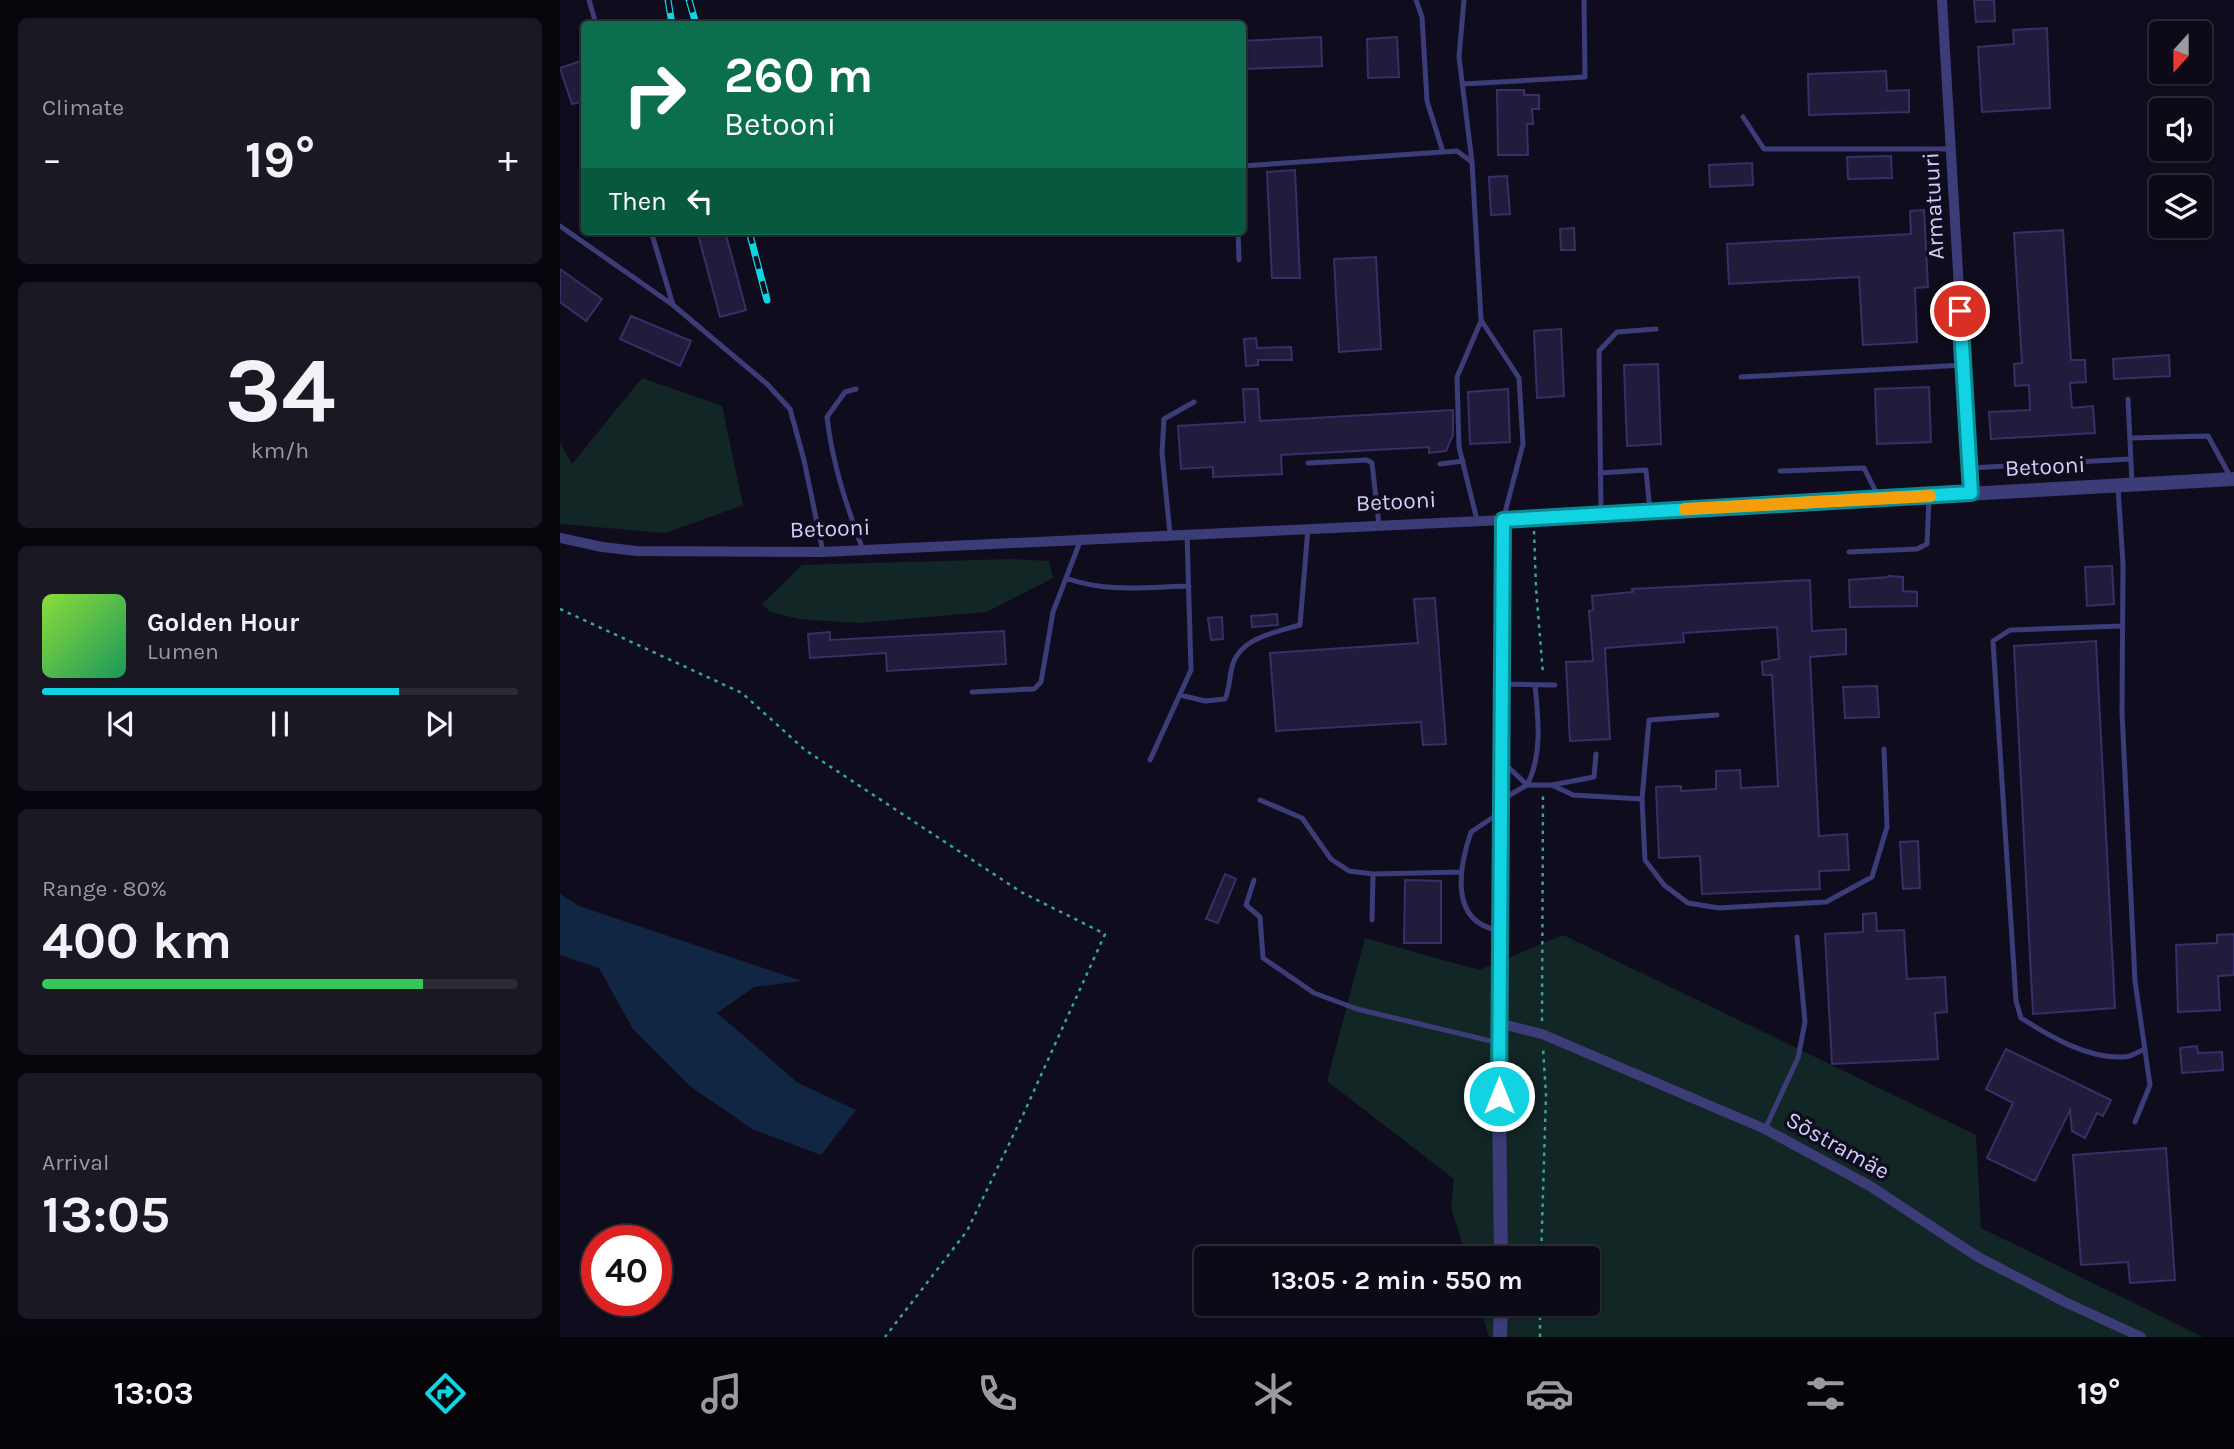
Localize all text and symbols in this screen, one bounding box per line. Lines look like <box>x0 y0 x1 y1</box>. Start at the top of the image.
north arrow <box>2149 21 2212 84</box>
map controls <box>2149 21 2212 238</box>
text: 260 m <box>724 47 873 104</box>
icon: right <box>609 49 700 140</box>
text: Climate <box>42 94 124 121</box>
button: sound <box>2149 98 2212 161</box>
text: Betooni <box>724 106 836 143</box>
text: 19° <box>245 129 315 190</box>
text: − <box>42 137 62 182</box>
text: + <box>498 137 518 182</box>
street label: Armatuuri <box>1917 152 1950 260</box>
button: layers <box>2149 175 2212 238</box>
icon: left <box>681 182 719 220</box>
text: Then <box>609 186 667 217</box>
pin <box>1930 281 1990 341</box>
icon: arrive <box>1941 292 1979 330</box>
text: 34 <box>225 338 335 444</box>
text: km/h <box>251 437 309 464</box>
street label: Betooni <box>2004 451 2086 482</box>
street label: Betooni <box>1355 486 1437 517</box>
street label: Betooni <box>789 514 871 543</box>
text: Golden Hour <box>147 607 299 638</box>
text: Lumen <box>147 638 219 665</box>
icon: previous <box>102 705 140 743</box>
icon: pause <box>261 705 299 743</box>
icon: next <box>420 705 458 743</box>
text: Range · 80% <box>42 875 167 902</box>
text: 400 km <box>42 910 232 971</box>
position arrow <box>1462 1059 1536 1133</box>
street label: Sõstramäe <box>1781 1106 1894 1185</box>
text: Arrival <box>42 1149 109 1176</box>
text: 13:05 <box>42 1184 170 1245</box>
speed limit sign: 40 <box>581 1225 672 1316</box>
text: 13:05 · 2 min · 550 m <box>1271 1265 1523 1296</box>
icon: directions <box>421 1369 470 1418</box>
icon: music <box>697 1369 746 1418</box>
icon: phone <box>973 1369 1022 1418</box>
icon: climate <box>1249 1369 1298 1418</box>
icon: car <box>1525 1369 1574 1418</box>
icon: filters <box>1801 1369 1850 1418</box>
text: 13:03 <box>114 1375 194 1412</box>
text: 19° <box>2077 1375 2120 1412</box>

